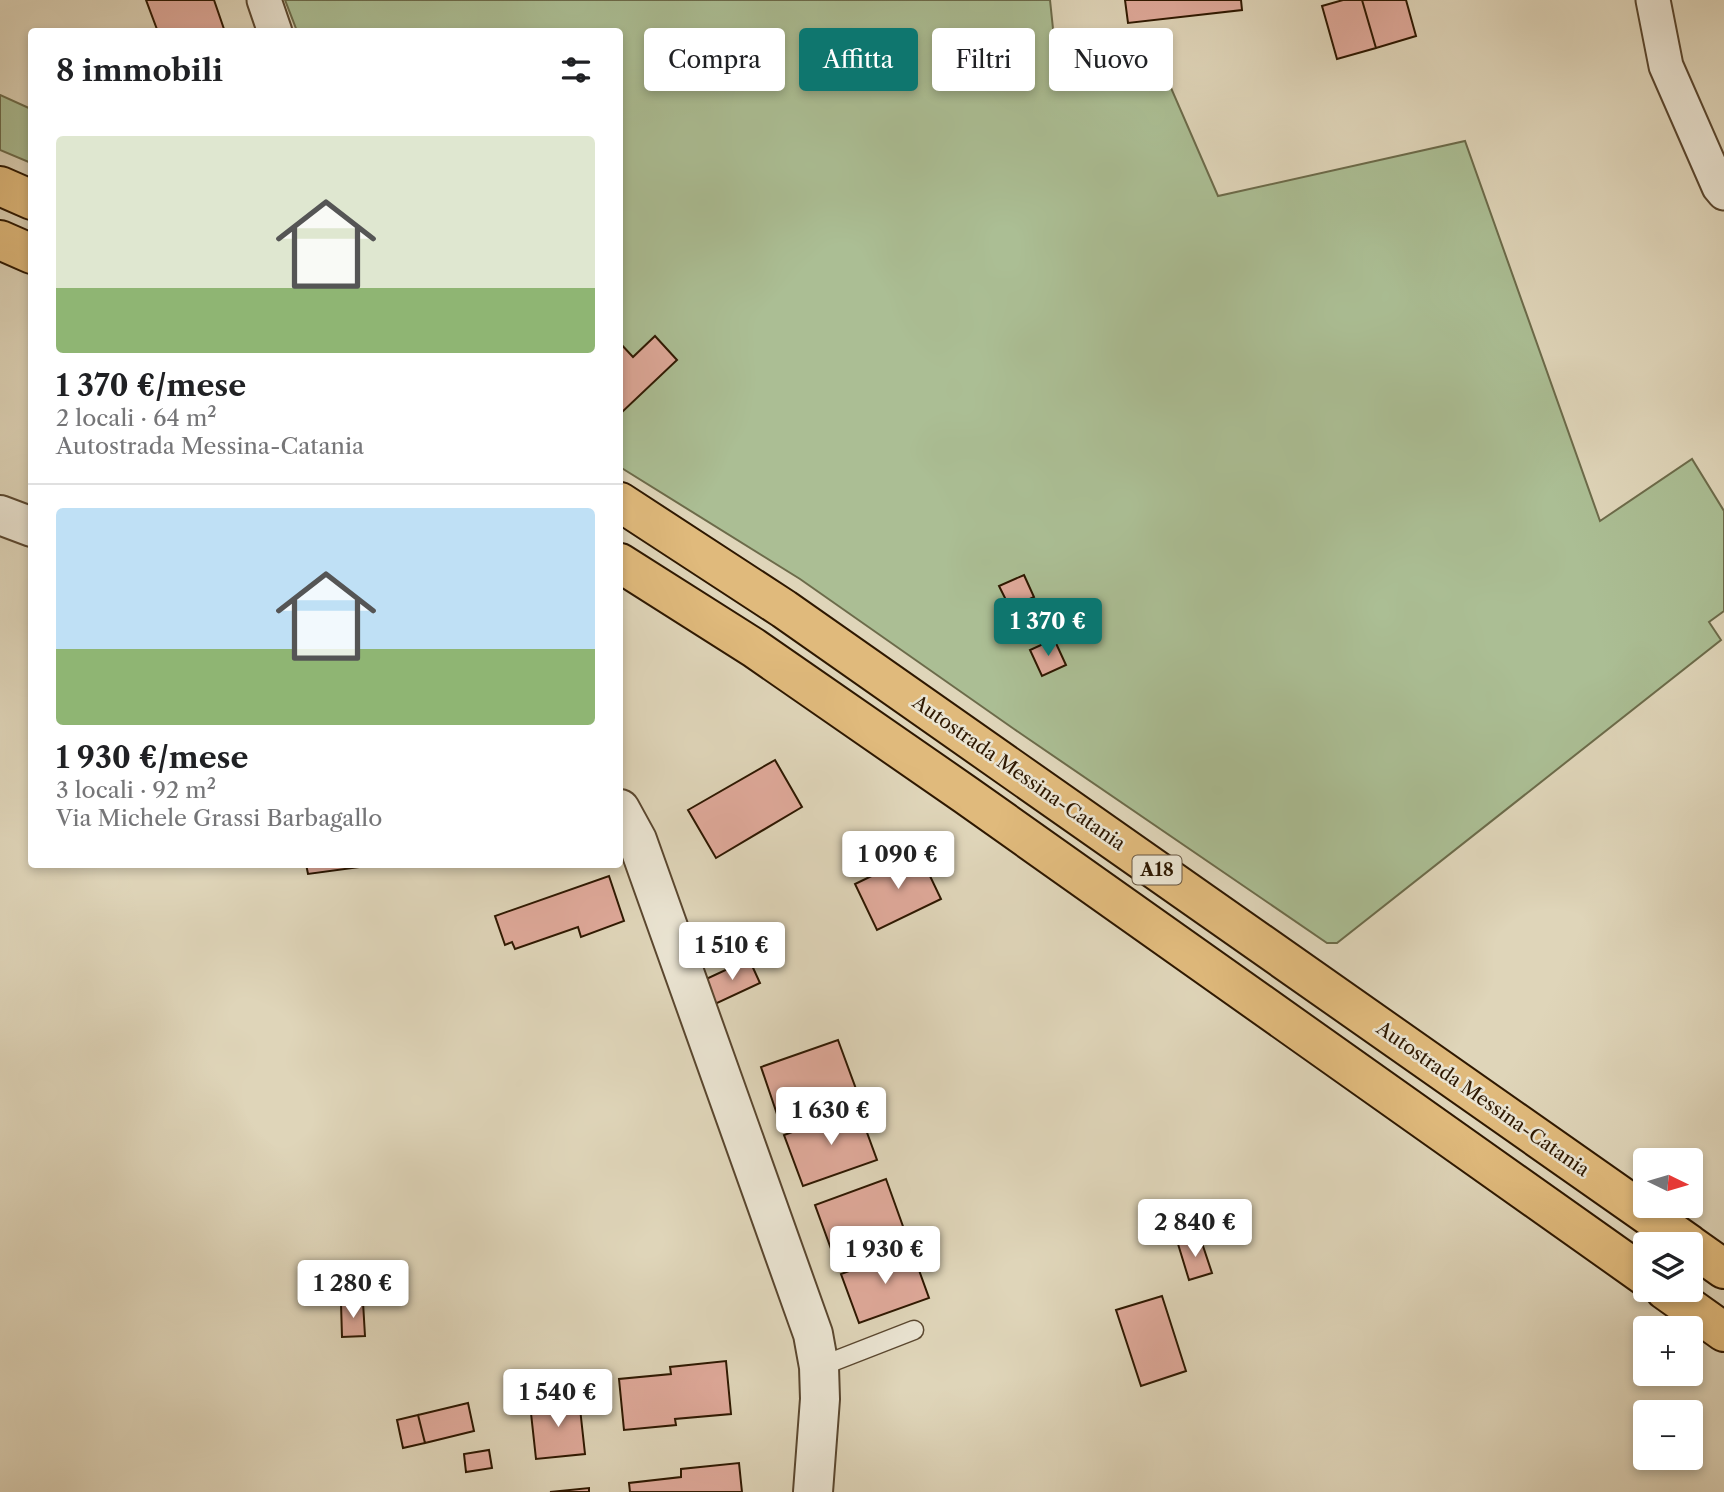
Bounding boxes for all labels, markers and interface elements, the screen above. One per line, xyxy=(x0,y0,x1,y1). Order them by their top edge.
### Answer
chip: Compra xyxy=(644,28,785,91)
chip: Affitta xyxy=(799,28,918,91)
chip: Filtri xyxy=(932,28,1035,91)
chip: Nuovo xyxy=(1049,28,1173,91)
icon: filters xyxy=(557,51,595,89)
text: 8 immobili xyxy=(56,52,223,89)
icon: home xyxy=(263,181,389,307)
text: 1 370 €/mese xyxy=(56,367,246,404)
text: 2 locali · 64 m² xyxy=(56,404,217,432)
text: Autostrada Messina-Catania xyxy=(56,432,364,460)
icon: home xyxy=(263,553,389,679)
pin: 1 370 € xyxy=(983,598,1113,658)
text: 1 370 € xyxy=(1010,607,1086,635)
street label: Autostrada Messina-Catania xyxy=(907,690,1130,855)
text: 1 930 €/mese xyxy=(56,739,248,776)
text: 3 locali · 92 m² xyxy=(56,776,216,804)
text: Via Michele Grassi Barbagallo xyxy=(56,804,382,832)
pin: 1 090 € xyxy=(833,832,963,891)
text: 1 090 € xyxy=(858,840,938,868)
road number: A18 xyxy=(1132,856,1182,884)
pin: 1 510 € xyxy=(667,922,797,982)
text: 1 510 € xyxy=(695,931,769,959)
street label: Autostrada Messina-Catania xyxy=(1371,1016,1594,1181)
pin: 1 630 € xyxy=(766,1088,896,1147)
text: 1 630 € xyxy=(792,1096,870,1124)
north arrow xyxy=(1633,1148,1703,1218)
map controls xyxy=(1633,1148,1703,1470)
pin: 2 840 € xyxy=(1130,1200,1260,1259)
text: 2 840 € xyxy=(1154,1208,1236,1236)
pin: 1 930 € xyxy=(820,1226,950,1286)
button: layers xyxy=(1633,1232,1703,1302)
text: 1 930 € xyxy=(846,1235,924,1263)
pin: 1 280 € xyxy=(288,1260,418,1320)
text: 1 280 € xyxy=(314,1269,392,1297)
button: + xyxy=(1633,1316,1703,1386)
pin: 1 540 € xyxy=(493,1370,623,1429)
text: 1 540 € xyxy=(519,1378,597,1406)
button: − xyxy=(1633,1400,1703,1470)

